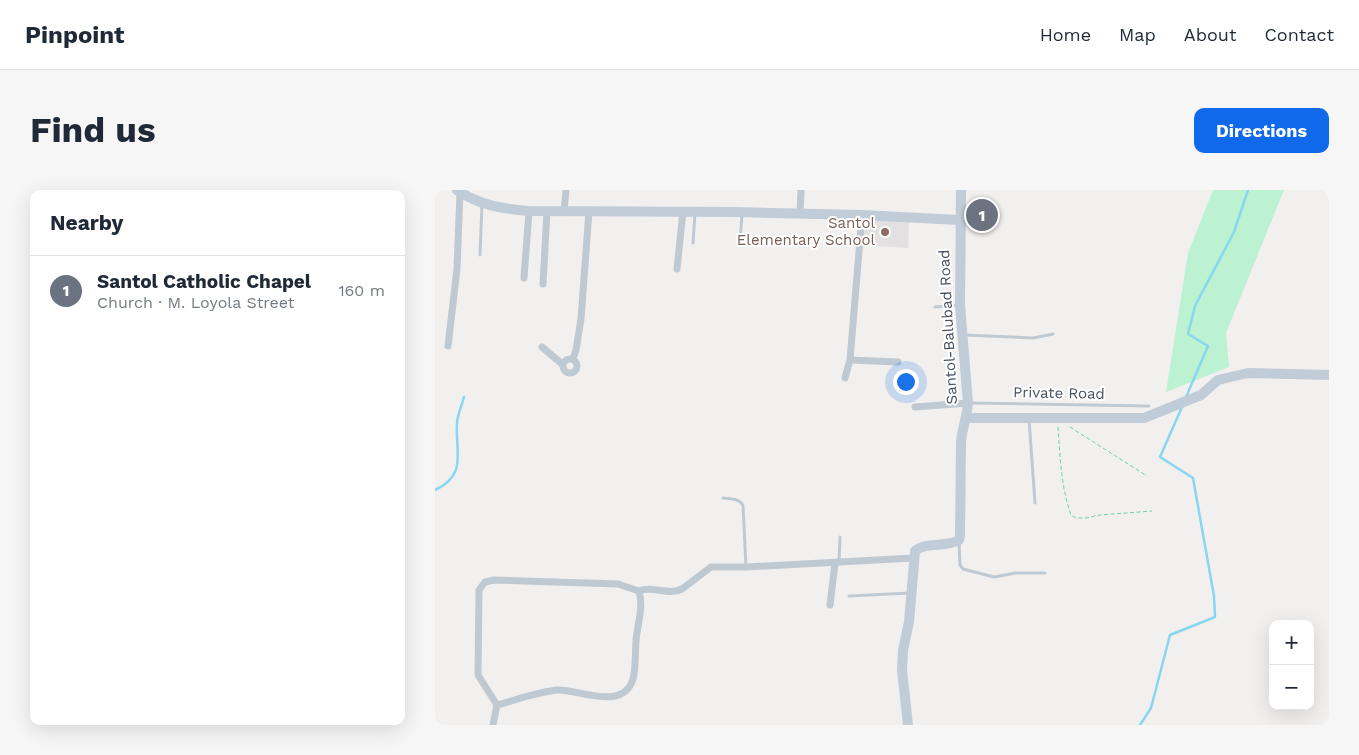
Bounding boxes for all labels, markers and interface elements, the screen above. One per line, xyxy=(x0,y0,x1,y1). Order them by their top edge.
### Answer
text: Pinpoint xyxy=(25,21,125,49)
text: Home xyxy=(1040,24,1091,45)
text: Map xyxy=(1119,24,1156,45)
text: About xyxy=(1184,24,1236,45)
text: Contact xyxy=(1264,24,1334,45)
button: Directions xyxy=(1194,108,1329,153)
text: Find us xyxy=(30,109,156,151)
pin: 1 xyxy=(966,196,998,234)
text: Nearby xyxy=(50,210,123,235)
place label: Santol Elementary School xyxy=(737,214,875,249)
marker: Santol Elementary School xyxy=(879,226,891,238)
street label: Santol-Balubad Road xyxy=(935,249,961,405)
text: Santol Catholic Chapel xyxy=(97,270,311,293)
text: 1 xyxy=(63,281,69,300)
text: 160 m xyxy=(338,281,385,300)
text: Church · M. Loyola Street xyxy=(97,293,295,312)
your location xyxy=(893,369,919,395)
street label: Private Road xyxy=(1013,383,1105,403)
map controls xyxy=(1269,620,1314,710)
button: + xyxy=(1269,620,1314,665)
button: − xyxy=(1269,665,1314,710)

